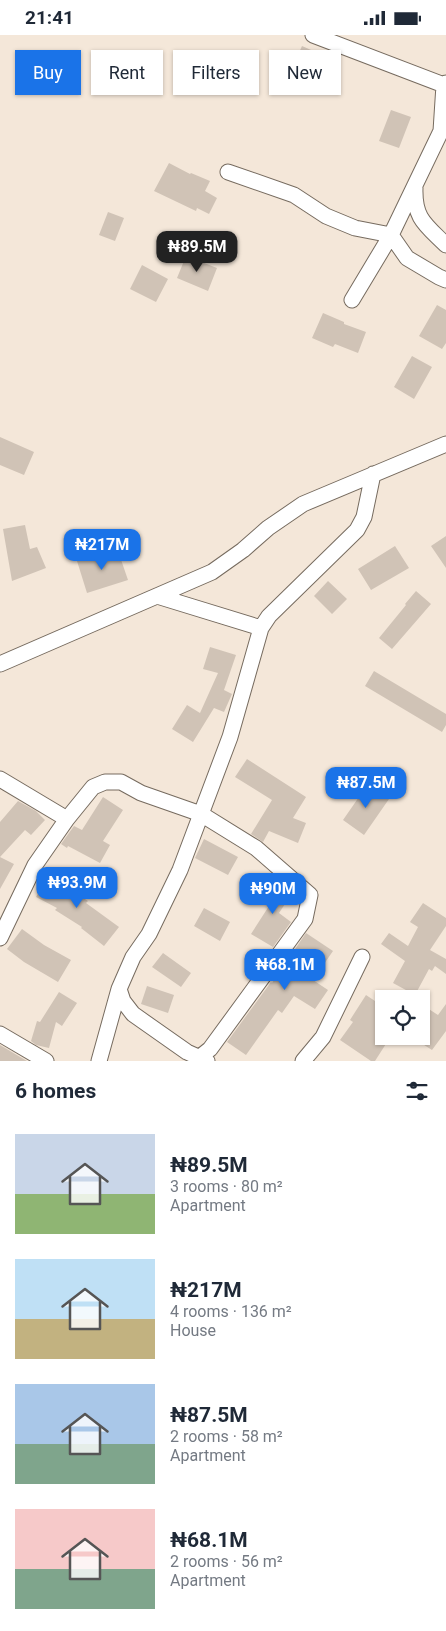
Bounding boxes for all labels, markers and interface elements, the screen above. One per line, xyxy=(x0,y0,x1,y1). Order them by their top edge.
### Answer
text: 21:41 xyxy=(25,6,74,29)
chip: Buy xyxy=(15,50,81,95)
chip: Rent xyxy=(91,50,163,95)
chip: Filters xyxy=(173,50,259,95)
chip: New xyxy=(269,50,341,95)
pin: ₦89.5M xyxy=(156,231,238,273)
text: ₦89.5M xyxy=(167,237,227,256)
pin: ₦217M xyxy=(67,529,137,571)
text: ₦217M xyxy=(75,535,129,554)
pin: ₦87.5M xyxy=(325,767,407,809)
text: ₦87.5M xyxy=(336,773,396,792)
pin: ₦93.9M xyxy=(36,867,118,909)
text: ₦93.9M xyxy=(47,873,107,892)
pin: ₦90M xyxy=(243,873,303,915)
text: ₦90M xyxy=(250,879,296,898)
pin: ₦68.1M xyxy=(244,949,326,991)
text: ₦68.1M xyxy=(255,955,315,974)
map controls xyxy=(375,990,430,1045)
button: locate xyxy=(375,990,430,1045)
icon: filters xyxy=(403,1077,431,1105)
text: 6 homes xyxy=(15,1079,96,1103)
text: ₦89.5M xyxy=(170,1153,248,1177)
icon: home xyxy=(55,1154,115,1214)
text: 3 rooms · 80 m² xyxy=(170,1177,283,1196)
text: Apartment xyxy=(170,1196,246,1215)
text: ₦217M xyxy=(170,1278,242,1302)
icon: home xyxy=(55,1279,115,1339)
text: 4 rooms · 136 m² xyxy=(170,1302,292,1321)
text: House xyxy=(170,1321,216,1340)
text: ₦87.5M xyxy=(170,1403,248,1427)
icon: home xyxy=(55,1404,115,1464)
text: 2 rooms · 58 m² xyxy=(170,1427,283,1446)
text: Apartment xyxy=(170,1446,246,1465)
text: ₦68.1M xyxy=(170,1528,248,1552)
icon: home xyxy=(55,1529,115,1589)
text: 2 rooms · 56 m² xyxy=(170,1552,283,1571)
text: Apartment xyxy=(170,1571,246,1590)

